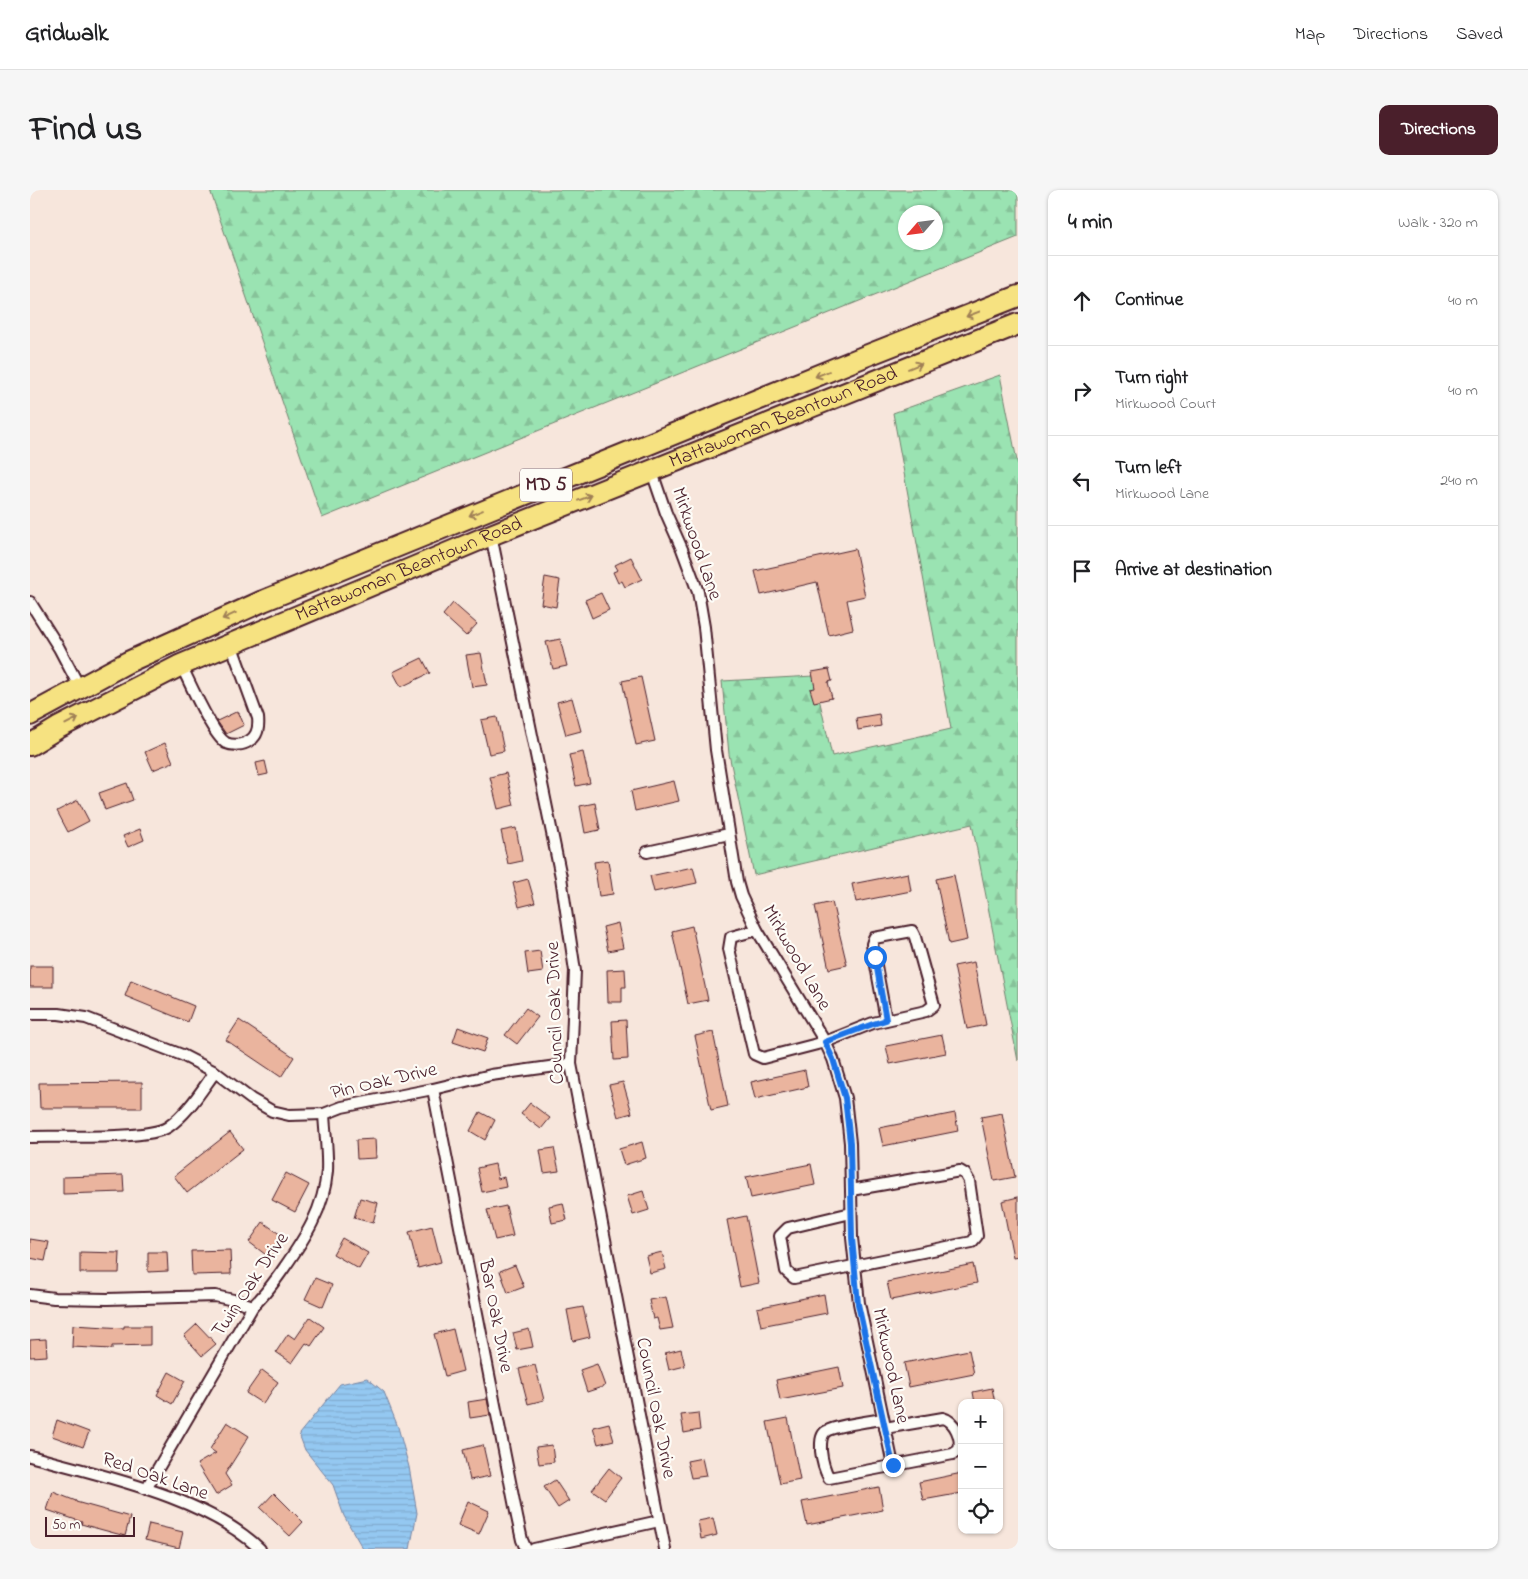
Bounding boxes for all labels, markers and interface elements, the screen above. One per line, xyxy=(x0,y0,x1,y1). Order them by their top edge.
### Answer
text: Gridwalk xyxy=(25,17,109,52)
text: Map xyxy=(1295,22,1325,48)
text: Directions xyxy=(1353,22,1428,48)
text: Saved xyxy=(1456,22,1503,48)
text: Find us xyxy=(30,105,142,156)
button: Directions xyxy=(1379,105,1498,155)
north arrow xyxy=(898,205,943,250)
text: 4 min xyxy=(1068,208,1112,238)
text: Walk · 320 m xyxy=(1398,211,1478,235)
icon: ahead xyxy=(1068,287,1096,315)
text: Continue xyxy=(1115,287,1183,314)
text: 40 m xyxy=(1448,289,1478,313)
one-way arrow xyxy=(965,310,981,319)
street label: Mattawoman Beantown Road xyxy=(665,359,902,477)
one-way arrow xyxy=(907,361,922,371)
text: Turn right xyxy=(1115,365,1188,392)
one-way arrow xyxy=(814,370,829,379)
icon: right xyxy=(1068,377,1096,405)
text: 40 m xyxy=(1448,379,1478,403)
text: Mirkwood Court xyxy=(1115,392,1216,416)
text: Turn left xyxy=(1115,455,1182,482)
icon: left xyxy=(1068,467,1096,495)
road number: MD 5 xyxy=(520,468,572,502)
text: 240 m xyxy=(1440,469,1478,493)
text: Mirkwood Lane xyxy=(1115,482,1209,506)
street label: Mirkwood Lane xyxy=(663,484,729,604)
one-way arrow xyxy=(577,493,592,502)
street label: Mattawoman Beantown Road xyxy=(291,509,527,630)
one-way arrow xyxy=(469,509,484,519)
icon: arrive xyxy=(1068,557,1096,585)
text: Arrive at destination xyxy=(1115,557,1272,584)
one-way arrow xyxy=(222,611,237,621)
one-way arrow xyxy=(65,716,80,726)
street label: Mirkwood Lane xyxy=(754,900,838,1016)
street label: Council Oak Drive xyxy=(539,941,573,1085)
route start xyxy=(864,946,887,969)
street label: Pin Oak Drive xyxy=(328,1056,440,1108)
street label: Twin Oak Drive xyxy=(205,1227,297,1343)
street label: Bar Oak Drive xyxy=(470,1256,520,1375)
street label: Mirkwood Lane xyxy=(864,1305,916,1427)
street label: Council Oak Drive xyxy=(627,1335,683,1481)
map controls xyxy=(958,1399,1003,1534)
button: + xyxy=(958,1399,1003,1444)
button: − xyxy=(958,1444,1003,1489)
street label: Red Oak Lane xyxy=(98,1445,212,1509)
route end xyxy=(882,1454,905,1477)
button: locate xyxy=(958,1489,1003,1534)
scale bar xyxy=(45,1514,135,1537)
text: 50 m xyxy=(52,1515,80,1536)

